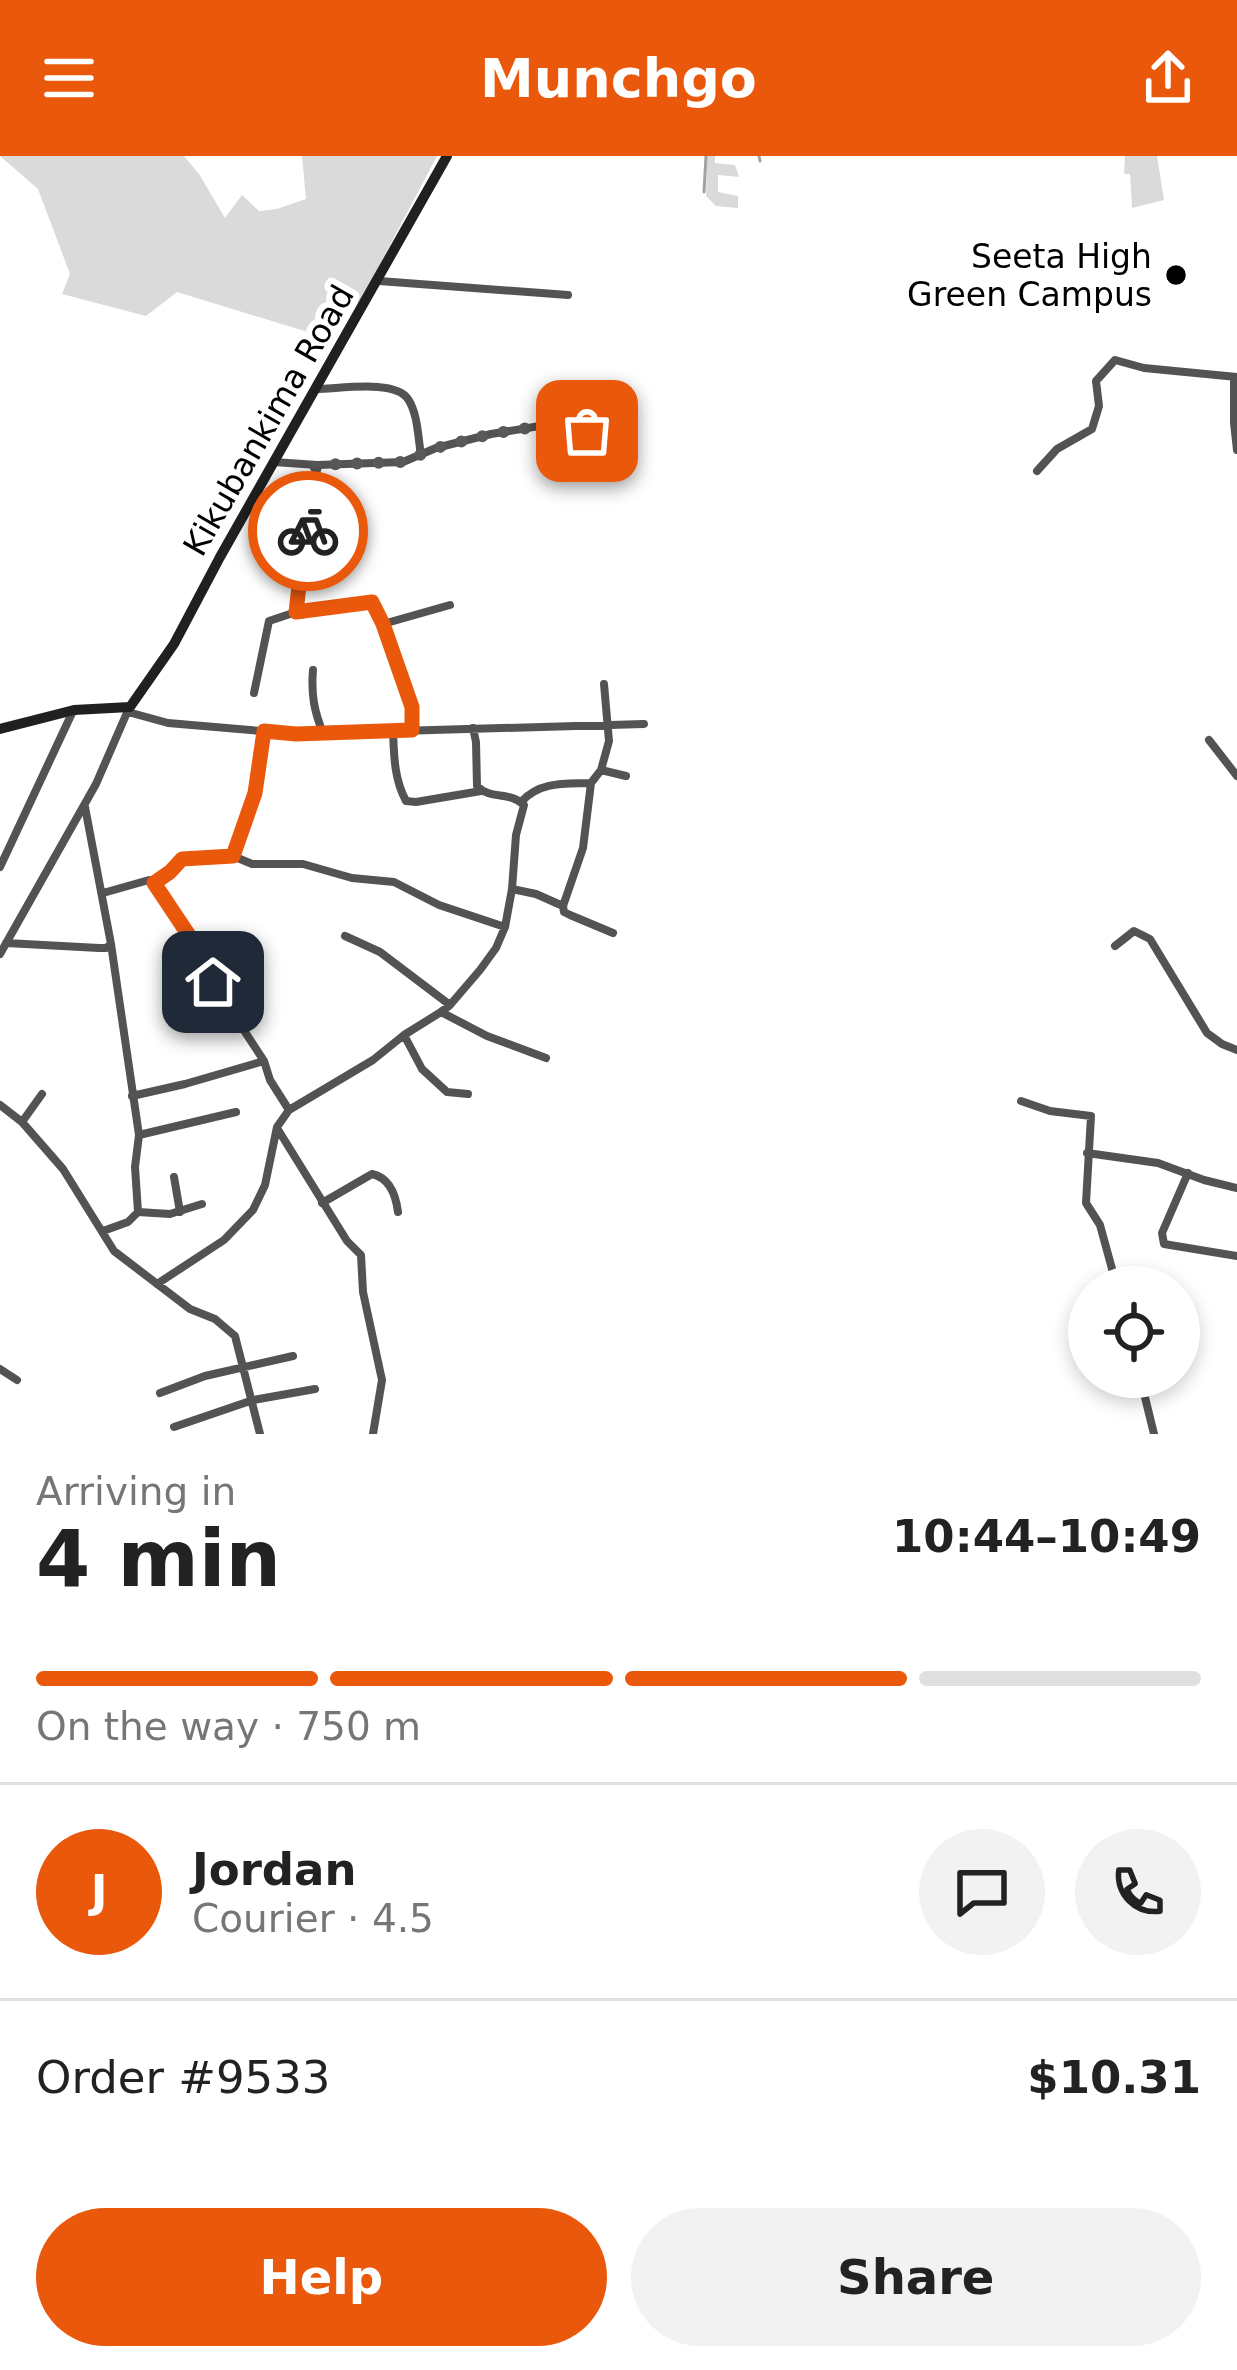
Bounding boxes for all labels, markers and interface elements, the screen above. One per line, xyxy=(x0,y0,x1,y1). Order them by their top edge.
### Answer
icon: menu xyxy=(36,45,102,111)
icon: share xyxy=(1135,45,1201,111)
text: Munchgo xyxy=(480,47,757,110)
place label: Seeta High Green Campus xyxy=(907,237,1152,314)
marker: Seeta High Green Campus xyxy=(1163,262,1189,288)
street label: Kikubankima Road xyxy=(175,278,362,562)
pin xyxy=(536,380,638,482)
icon: bag xyxy=(554,398,620,464)
courier xyxy=(248,471,368,591)
icon: bike xyxy=(275,498,341,564)
pin xyxy=(162,931,264,1033)
icon: home xyxy=(180,949,246,1015)
map controls xyxy=(1068,1266,1200,1398)
button: locate xyxy=(1068,1266,1200,1398)
text: Arriving in xyxy=(36,1469,236,1514)
text: 10:44–10:49 xyxy=(892,1510,1201,1563)
text: 4 min xyxy=(36,1514,281,1604)
text: On the way · 750 m xyxy=(36,1704,421,1749)
button: chat xyxy=(919,1829,1045,1955)
button: phone xyxy=(1075,1829,1201,1955)
text: Jordan xyxy=(192,1843,356,1896)
text: J xyxy=(91,1865,107,1918)
text: Courier · 4.5 xyxy=(192,1896,434,1941)
text: Order #9533 xyxy=(36,2051,330,2104)
text: $10.31 xyxy=(1027,2051,1201,2104)
button: Help xyxy=(36,2208,607,2346)
button: Share xyxy=(631,2208,1201,2346)

